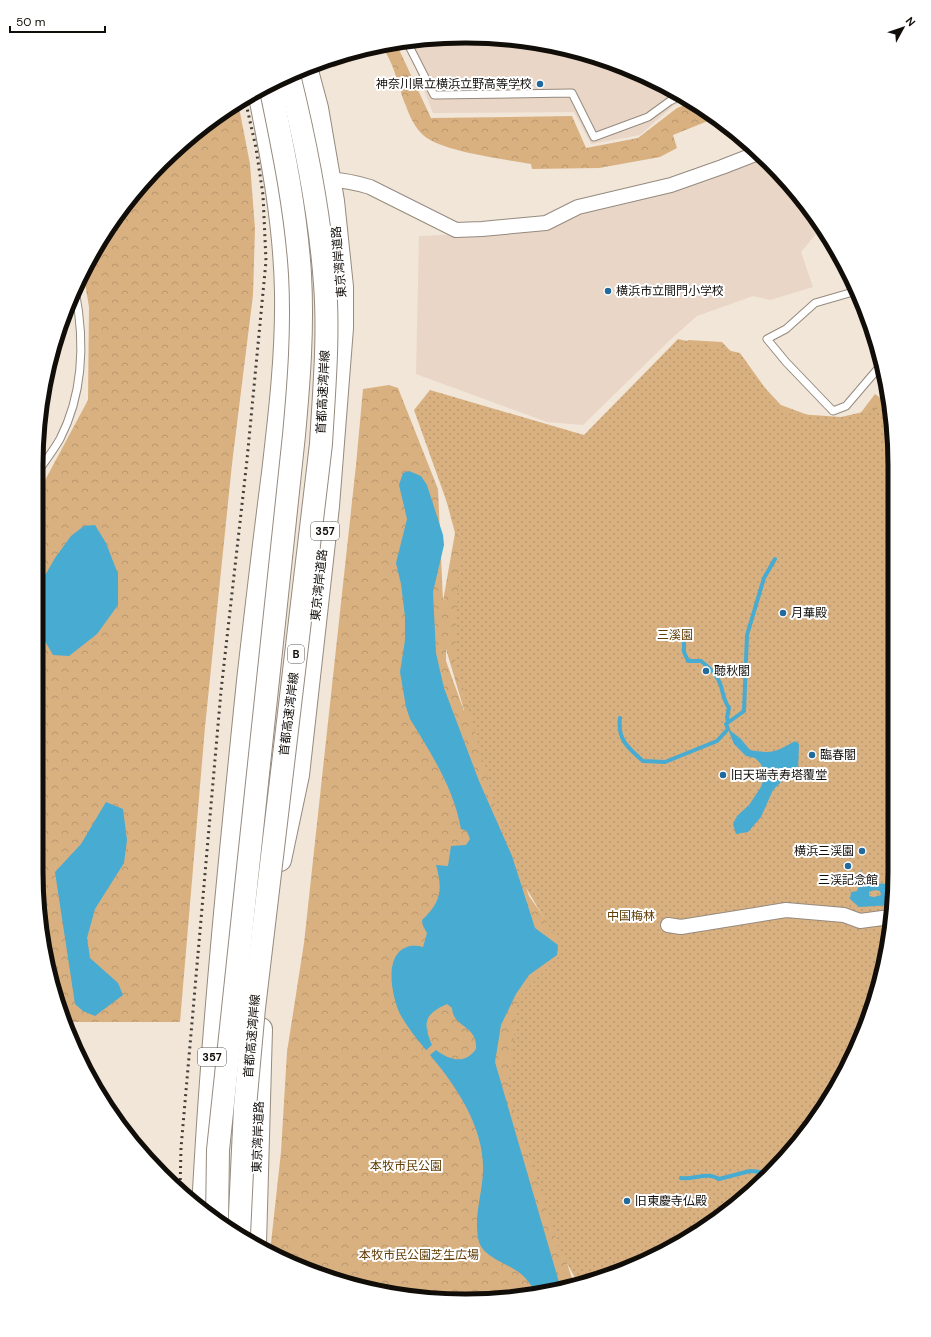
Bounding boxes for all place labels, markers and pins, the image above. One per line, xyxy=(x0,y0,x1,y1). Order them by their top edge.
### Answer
place label: 神奈川県立横浜立野高等学校 xyxy=(376,76,532,92)
marker: 神奈川県立横浜立野高等学校 xyxy=(535,79,545,89)
place label: 横浜市立間門小学校 xyxy=(616,283,724,299)
marker: 横浜市立間門小学校 xyxy=(603,286,613,296)
place label: 月華殿 xyxy=(791,605,827,621)
marker: 月華殿 xyxy=(778,608,788,618)
place label: 聴秋閣 xyxy=(714,663,750,679)
marker: 聴秋閣 xyxy=(701,666,711,676)
place label: 臨春閣 xyxy=(820,747,856,763)
marker: 臨春閣 xyxy=(807,750,817,760)
place label: 旧天瑞寺寿塔覆堂 xyxy=(731,767,827,783)
marker: 旧天瑞寺寿塔覆堂 xyxy=(718,770,728,780)
place label: 横浜三渓園 xyxy=(794,843,854,859)
marker: 横浜三渓園 xyxy=(857,846,867,856)
marker: 三渓記念館 xyxy=(843,861,853,871)
place label: 三渓記念館 xyxy=(818,872,878,888)
place label: 旧東慶寺仏殿 xyxy=(635,1193,707,1209)
marker: 旧東慶寺仏殿 xyxy=(622,1196,632,1206)

